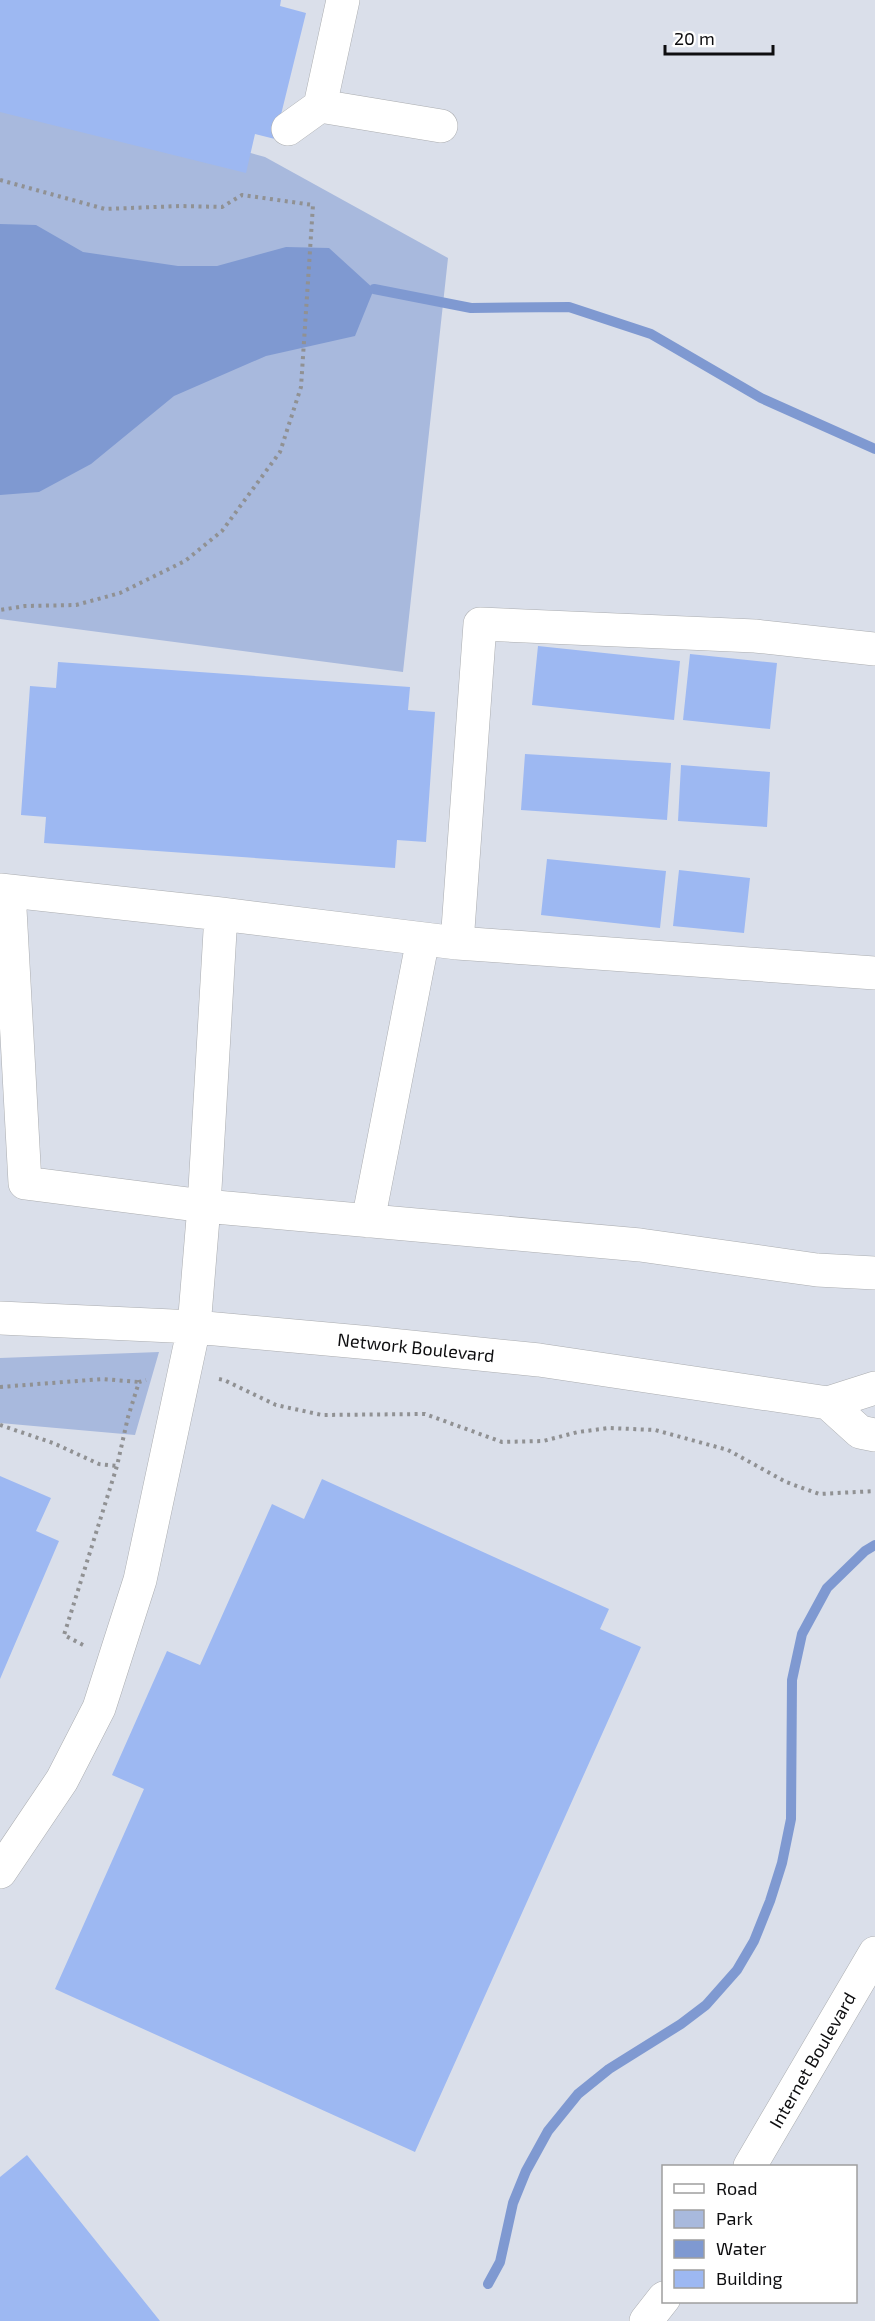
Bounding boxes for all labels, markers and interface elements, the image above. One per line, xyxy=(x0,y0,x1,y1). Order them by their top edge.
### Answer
scale bar xyxy=(665,18,773,56)
text: 20 m xyxy=(674,27,715,49)
street label: Network Boulevard xyxy=(336,1328,496,1366)
street label: Internet Boulevard xyxy=(764,1988,860,2132)
legend xyxy=(662,2165,857,2303)
text: Road xyxy=(716,2177,757,2199)
text: Park xyxy=(716,2207,753,2229)
text: Water xyxy=(716,2237,766,2259)
text: Building xyxy=(716,2267,783,2289)

